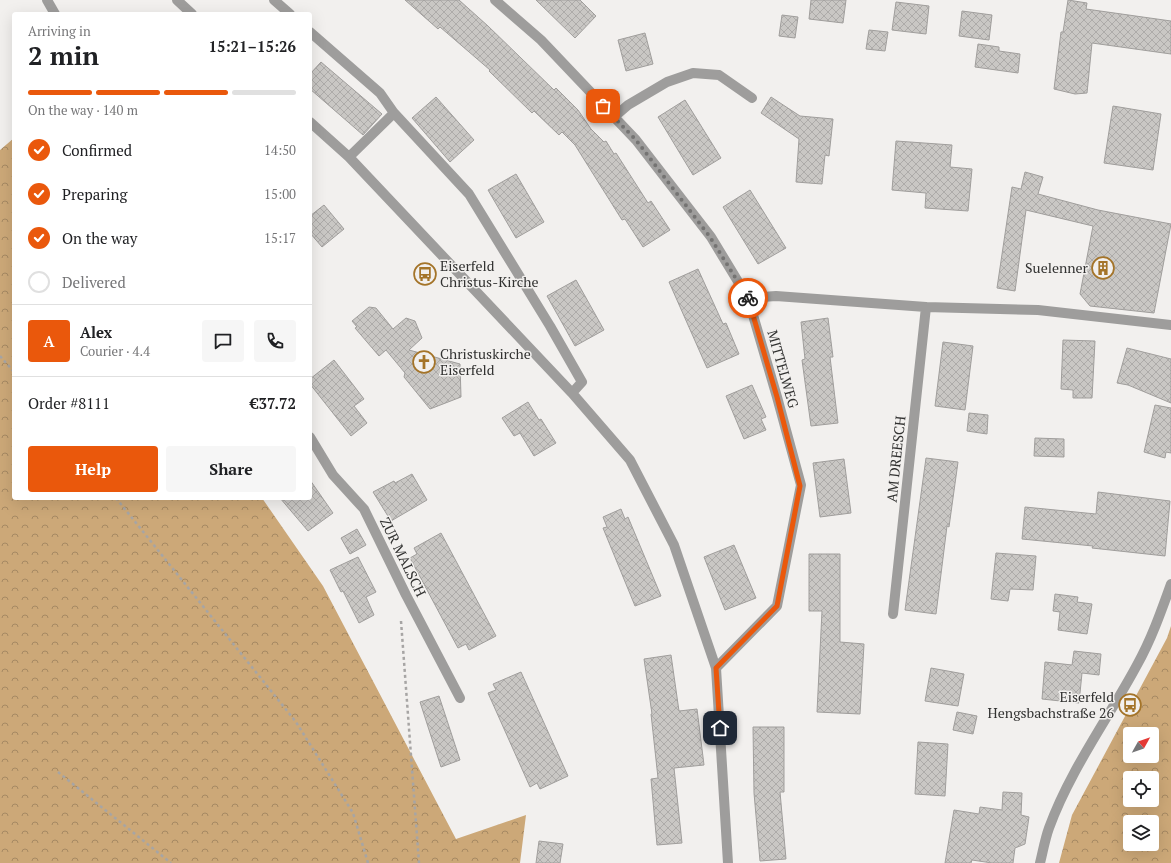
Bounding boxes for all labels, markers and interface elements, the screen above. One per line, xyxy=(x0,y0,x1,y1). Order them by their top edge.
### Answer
text: Arriving in xyxy=(28,22,91,40)
text: 15:21–15:26 xyxy=(209,36,296,56)
text: 2 min xyxy=(28,38,99,72)
pin xyxy=(586,89,620,123)
icon: bag xyxy=(592,95,614,117)
text: On the way · 140 m xyxy=(28,101,138,119)
icon: check xyxy=(28,139,50,161)
text: Confirmed xyxy=(62,140,132,160)
text: 14:50 xyxy=(264,141,296,159)
icon: check xyxy=(28,183,50,205)
text: Preparing xyxy=(62,184,127,204)
text: 15:00 xyxy=(264,185,296,203)
icon: check xyxy=(28,227,50,249)
text: On the way xyxy=(62,228,137,248)
text: 15:17 xyxy=(264,229,296,247)
building icon: Suelenner xyxy=(1090,255,1116,281)
place label: Eiserfeld Christus-Kirche xyxy=(440,256,539,291)
place label: Suelenner xyxy=(1025,258,1089,277)
bus stop icon: Eiserfeld Christus-Kirche xyxy=(412,261,438,287)
text: Delivered xyxy=(62,272,126,292)
courier xyxy=(728,278,768,318)
icon: bike xyxy=(737,287,759,309)
button: chat xyxy=(202,320,244,362)
button: phone xyxy=(254,320,296,362)
text: Alex xyxy=(80,322,112,342)
street label: MITTELWEG xyxy=(763,328,804,410)
text: A xyxy=(44,331,54,351)
text: Courier · 4.4 xyxy=(80,342,150,360)
place label: Christuskirche Eiserfeld xyxy=(440,344,531,379)
church icon: Christuskirche Eiserfeld xyxy=(411,349,437,375)
text: Order #8111 xyxy=(28,393,110,413)
text: €37.72 xyxy=(250,393,296,413)
street label: AM DREESCH xyxy=(882,415,909,503)
button: Help xyxy=(28,446,158,492)
button: Share xyxy=(166,446,296,492)
street label: ZUR MALSCH xyxy=(376,514,431,600)
place label: Eiserfeld Hengsbachstraße 26 xyxy=(988,687,1115,722)
bus stop icon: Eiserfeld Hengsbachstraße 26 xyxy=(1117,692,1143,718)
pin xyxy=(703,711,737,745)
icon: home xyxy=(709,717,731,739)
north arrow xyxy=(1123,727,1159,763)
map controls xyxy=(1123,727,1159,851)
button: locate xyxy=(1123,771,1159,807)
button: layers xyxy=(1123,815,1159,851)

